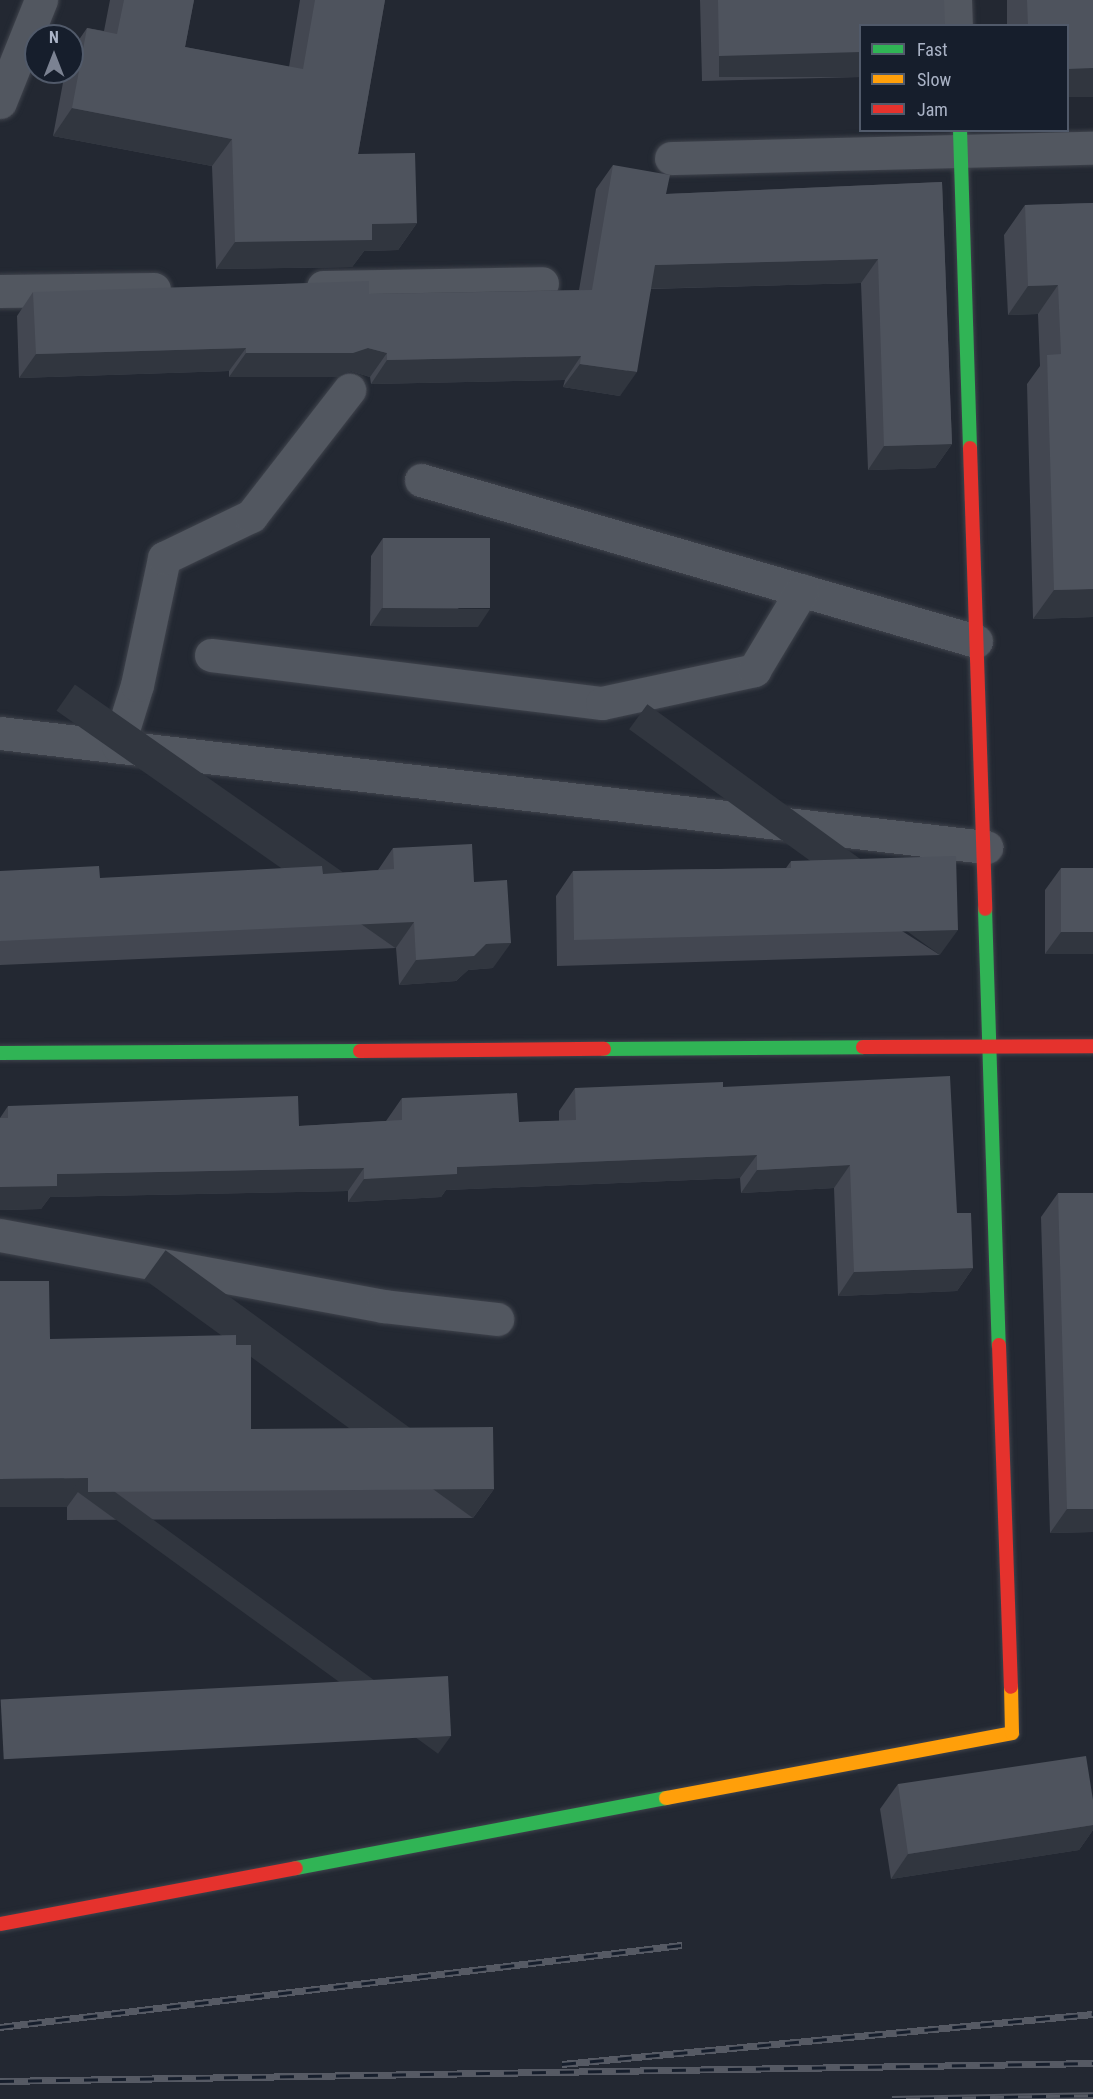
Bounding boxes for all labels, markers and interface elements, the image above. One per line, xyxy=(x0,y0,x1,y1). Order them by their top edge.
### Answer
north arrow xyxy=(24,24,84,84)
legend xyxy=(859,24,1069,132)
text: N xyxy=(49,28,59,47)
text: Fast xyxy=(917,39,948,60)
text: Slow xyxy=(917,69,951,90)
text: Jam xyxy=(917,99,948,120)

